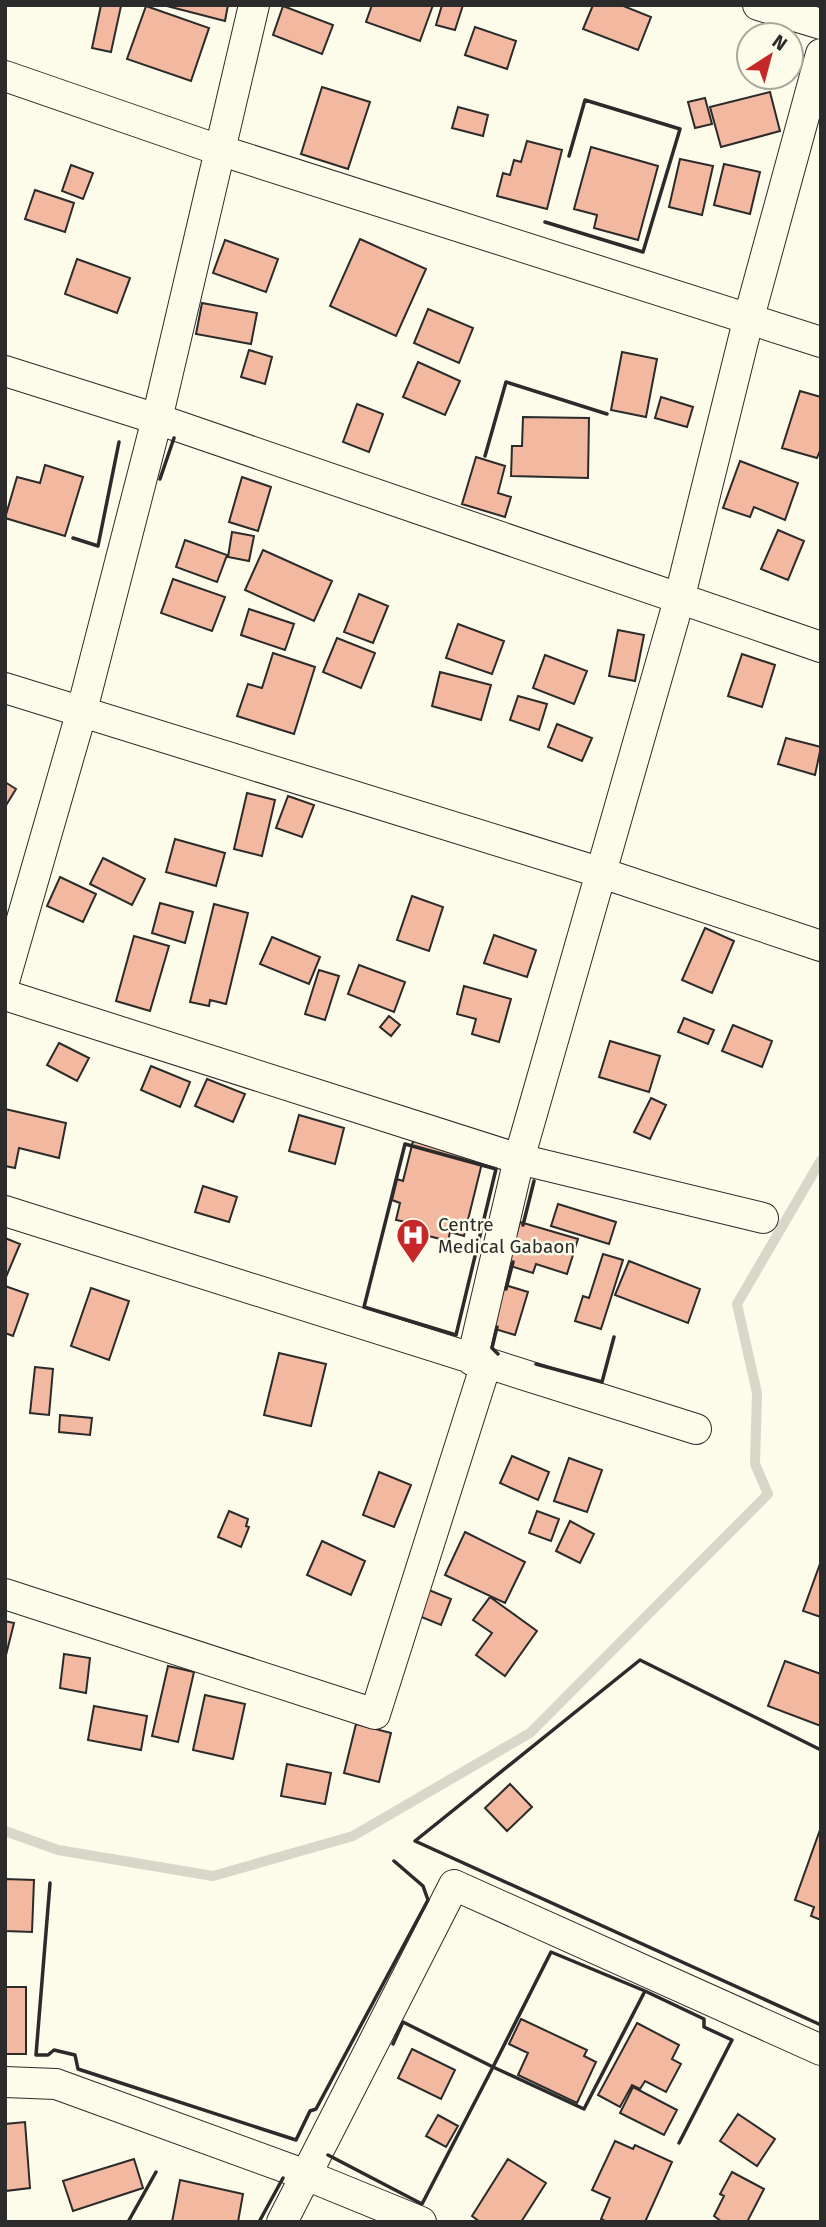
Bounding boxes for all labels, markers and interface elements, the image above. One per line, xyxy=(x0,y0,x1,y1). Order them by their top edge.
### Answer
north arrow xyxy=(735,21,805,91)
text: N xyxy=(768,30,792,56)
place label: Centre Medical Gabaon xyxy=(438,1213,576,1258)
hospital icon: Centre Medical Gabaon xyxy=(394,1216,432,1265)

